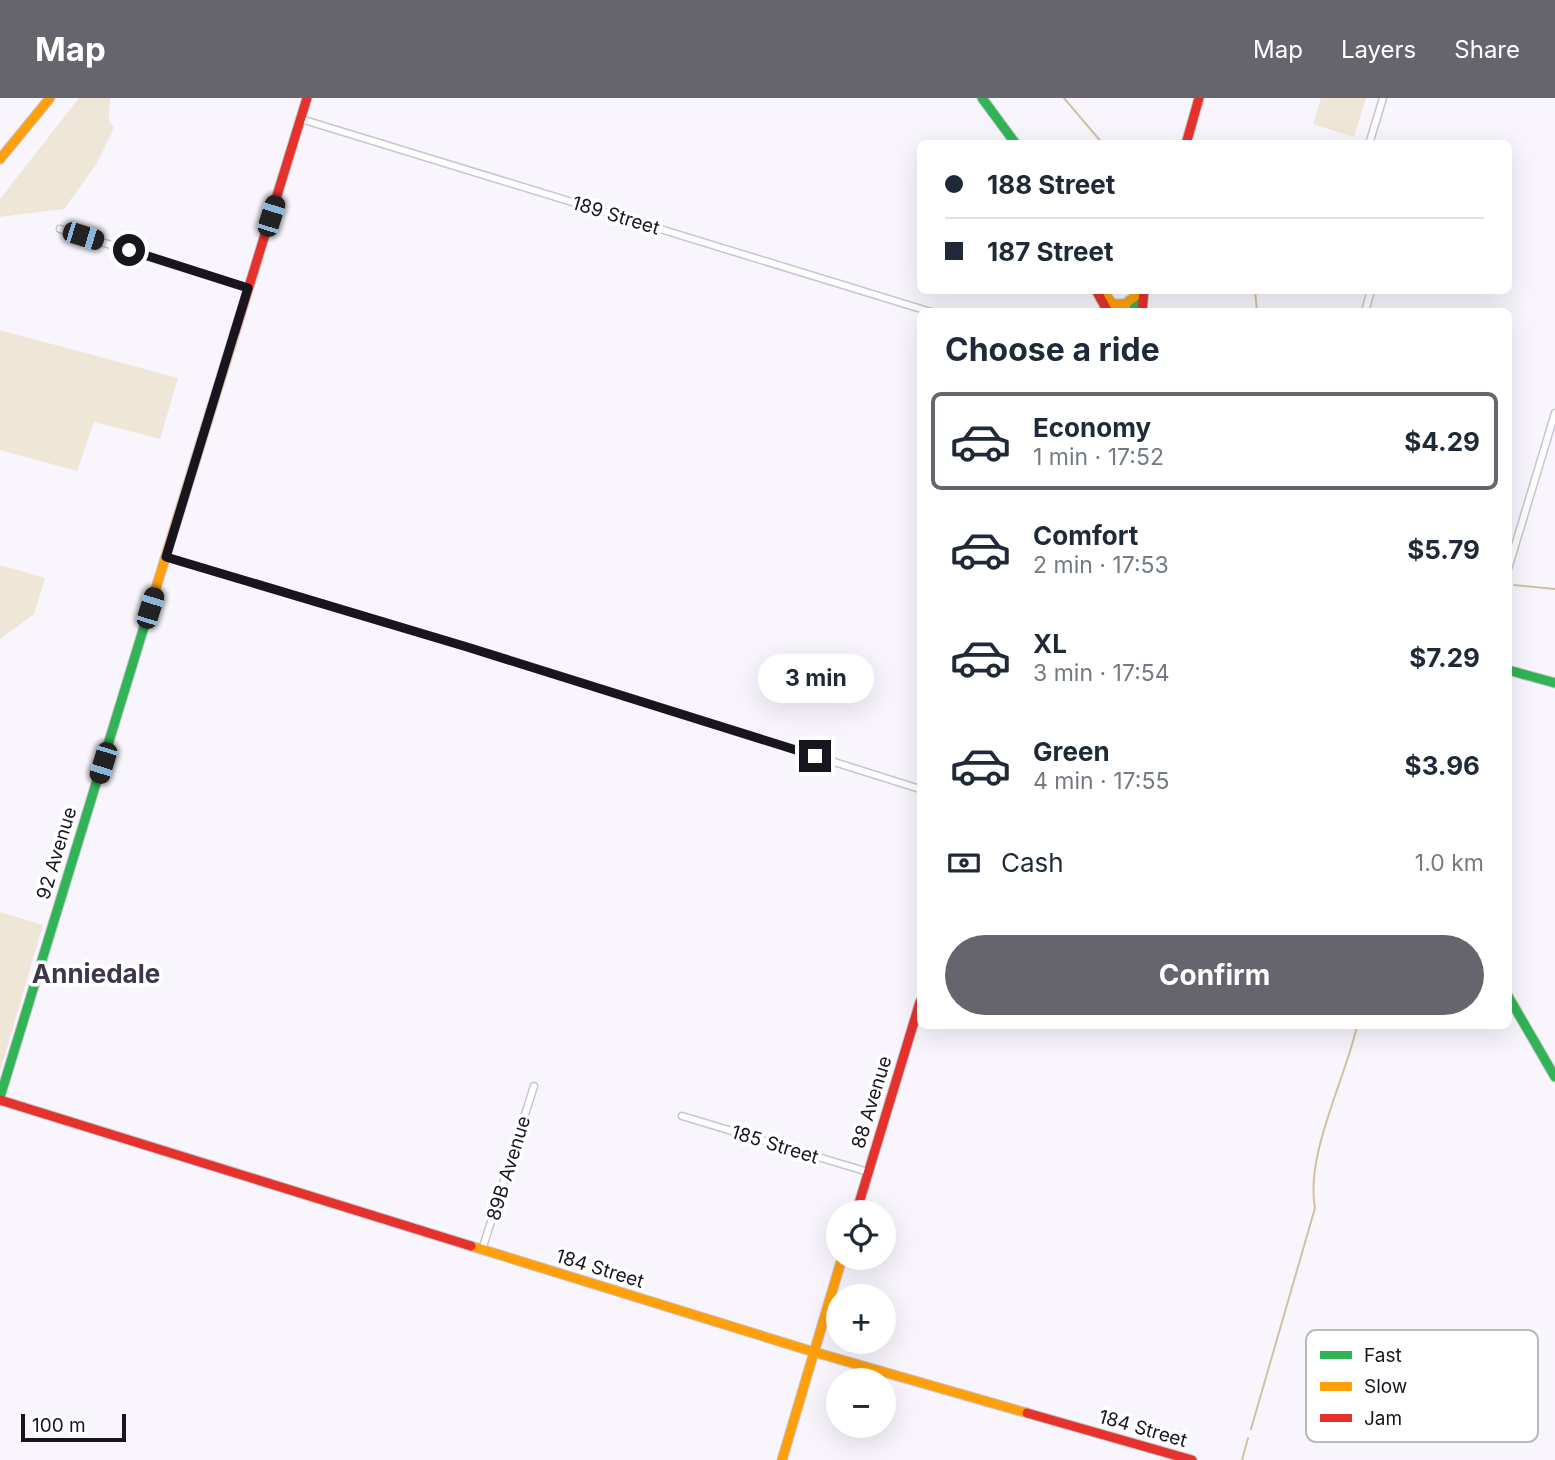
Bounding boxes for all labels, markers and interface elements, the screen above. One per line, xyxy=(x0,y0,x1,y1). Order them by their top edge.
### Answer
text: Map xyxy=(35,29,106,69)
text: Map xyxy=(1253,35,1303,64)
text: Layers xyxy=(1341,35,1416,64)
text: Share xyxy=(1454,35,1520,64)
text: 188 Street xyxy=(987,169,1115,200)
street label: 189 Street xyxy=(569,191,662,240)
car xyxy=(255,193,288,239)
car xyxy=(60,220,107,252)
route start xyxy=(113,234,145,266)
text: 187 Street xyxy=(987,236,1113,267)
text: Choose a ride xyxy=(945,330,1160,369)
icon: car xyxy=(949,410,1012,473)
text: Economy xyxy=(1033,412,1151,443)
text: $4.29 xyxy=(1404,426,1480,457)
text: 1 min · 17:52 xyxy=(1033,443,1164,471)
icon: car xyxy=(949,518,1012,581)
text: Comfort xyxy=(1033,520,1138,551)
text: $5.79 xyxy=(1407,534,1480,565)
text: 2 min · 17:53 xyxy=(1033,551,1169,579)
car xyxy=(134,585,167,631)
icon: car xyxy=(949,626,1012,689)
text: XL xyxy=(1033,628,1067,659)
text: $7.29 xyxy=(1409,642,1480,673)
callout: 3 min xyxy=(757,654,873,704)
text: 3 min · 17:54 xyxy=(1033,659,1170,687)
text: 3 min xyxy=(785,664,847,692)
icon: car xyxy=(949,734,1012,797)
text: Green xyxy=(1033,736,1110,767)
car xyxy=(87,740,120,786)
route end xyxy=(799,740,831,772)
text: $3.96 xyxy=(1405,750,1480,781)
text: 4 min · 17:55 xyxy=(1033,767,1169,795)
street label: 92 Avenue xyxy=(32,804,81,902)
icon: cash xyxy=(945,844,983,882)
text: Cash xyxy=(1001,847,1064,878)
text: 1.0 km xyxy=(1415,849,1484,877)
button: Confirm xyxy=(945,935,1484,1015)
district label: Anniedale xyxy=(32,958,160,989)
street label: 88 Avenue xyxy=(847,1053,896,1151)
street label: 89B Avenue xyxy=(482,1113,535,1223)
street label: 185 Street xyxy=(728,1120,821,1169)
map controls xyxy=(826,1200,896,1438)
button: locate xyxy=(826,1200,896,1270)
street label: 184 Street xyxy=(553,1244,647,1293)
button: + xyxy=(826,1284,896,1354)
legend xyxy=(1306,1330,1538,1442)
text: Fast xyxy=(1364,1344,1402,1367)
button: − xyxy=(826,1368,896,1438)
text: Slow xyxy=(1364,1375,1407,1398)
street label: 184 Street xyxy=(1096,1405,1190,1452)
text: Jam xyxy=(1364,1407,1402,1430)
scale bar xyxy=(21,1411,126,1443)
text: 100 m xyxy=(32,1414,86,1437)

